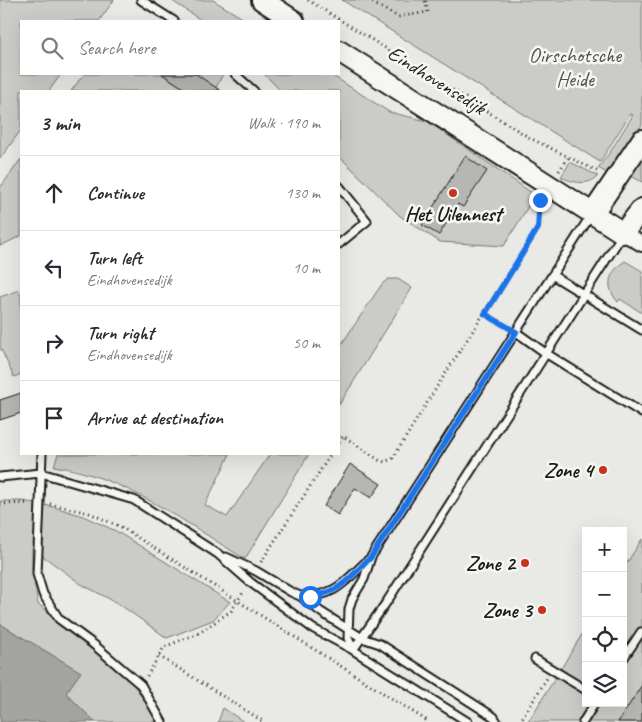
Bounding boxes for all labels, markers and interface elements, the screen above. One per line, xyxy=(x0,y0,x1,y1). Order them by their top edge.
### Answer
search box xyxy=(20,20,340,75)
icon: search xyxy=(38,34,66,62)
text: Search here xyxy=(78,36,155,60)
street label: Eindhovensedijk xyxy=(383,40,492,121)
park label: Oirschotsche Heide xyxy=(529,42,622,92)
text: 3 min xyxy=(40,110,80,136)
text: Walk · 190 m xyxy=(248,113,320,133)
icon: ahead xyxy=(40,179,68,207)
text: Continue xyxy=(87,181,144,205)
text: 130 m xyxy=(286,183,320,203)
marker: Het Uilennest xyxy=(447,187,459,199)
route end xyxy=(529,189,552,212)
place label: Het Uilennest xyxy=(405,201,504,227)
text: Turn left xyxy=(87,246,142,270)
icon: left xyxy=(40,254,68,282)
text: 10 m xyxy=(293,258,320,278)
text: Eindhovensedijk xyxy=(87,270,172,290)
text: Turn right xyxy=(87,321,154,345)
icon: right xyxy=(40,329,68,357)
text: 50 m xyxy=(293,333,320,353)
text: Eindhovensedijk xyxy=(87,345,172,365)
icon: arrive xyxy=(40,404,68,432)
text: Arrive at destination xyxy=(87,406,223,430)
place label: Zone 4 xyxy=(544,457,596,483)
marker: Zone 4 xyxy=(597,464,609,476)
map controls xyxy=(582,527,627,707)
button: + xyxy=(582,527,627,572)
place label: Zone 2 xyxy=(466,550,518,576)
marker: Zone 2 xyxy=(519,557,531,569)
button: − xyxy=(582,572,627,617)
route start xyxy=(299,586,322,609)
place label: Zone 3 xyxy=(483,597,535,623)
marker: Zone 3 xyxy=(536,604,548,616)
button: locate xyxy=(582,617,627,662)
button: layers xyxy=(582,662,627,707)

